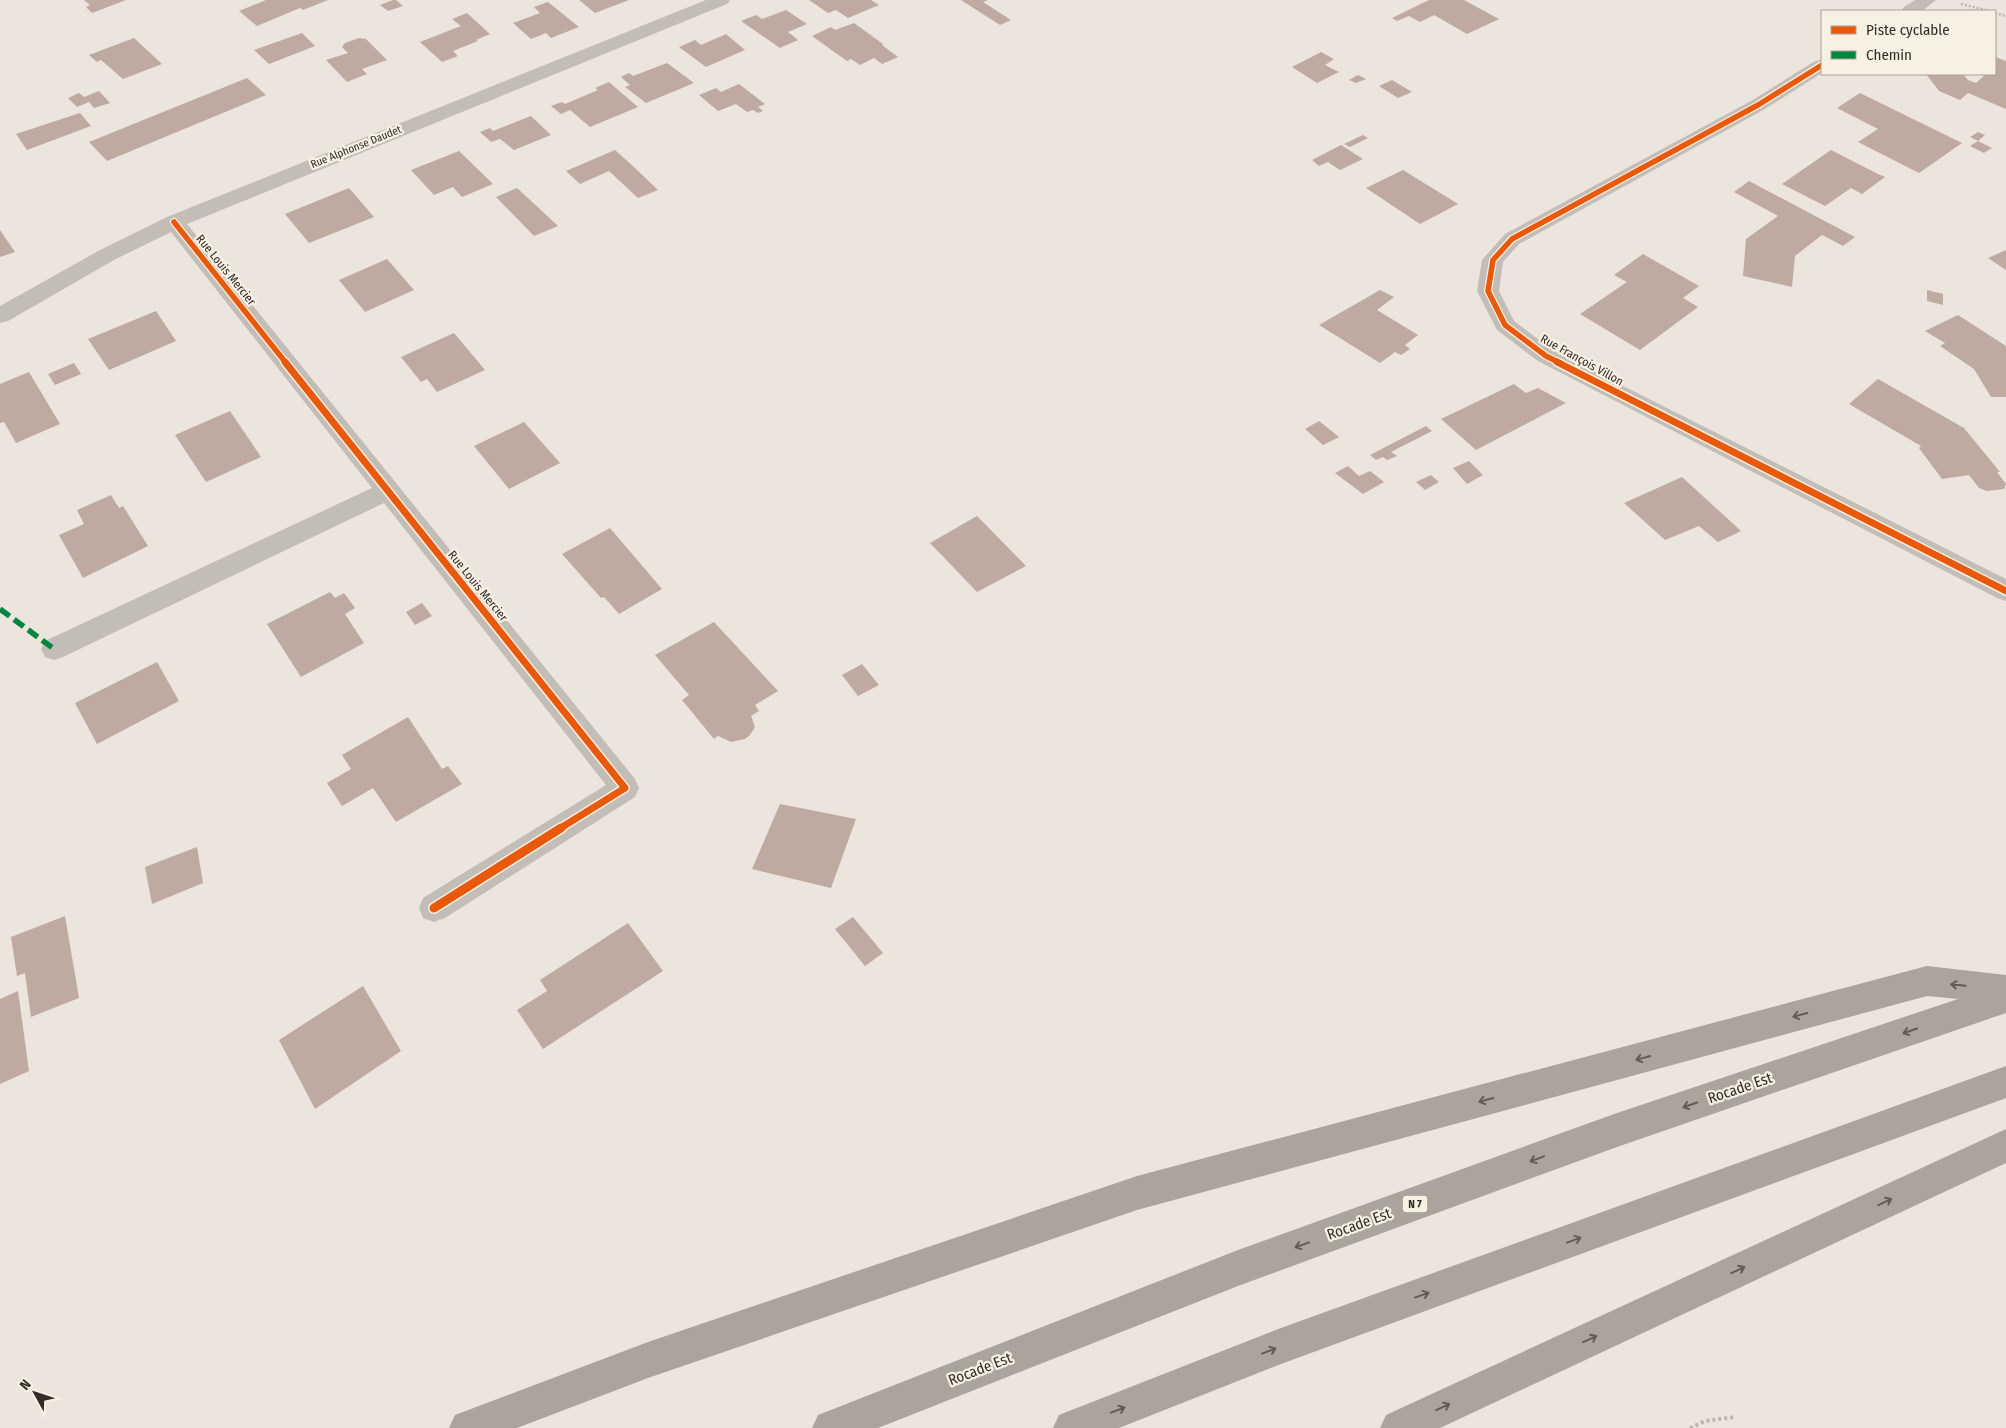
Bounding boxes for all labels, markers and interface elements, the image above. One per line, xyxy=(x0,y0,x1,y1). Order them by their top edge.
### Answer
legend xyxy=(1821,10,1996,75)
text: Piste cyclable xyxy=(1866,21,1950,39)
text: Chemin xyxy=(1866,46,1912,64)
street label: Rue Alphonse Daudet xyxy=(309,123,404,171)
street label: Rue Louis Mercier xyxy=(193,232,259,309)
street label: Rue François Villon xyxy=(1538,331,1626,389)
street label: Rue Louis Mercier xyxy=(445,548,511,625)
one-way arrow xyxy=(1950,980,1966,990)
one-way arrow xyxy=(1792,1011,1808,1021)
one-way arrow xyxy=(1903,1027,1918,1036)
one-way arrow xyxy=(1635,1053,1651,1063)
street label: Rocade Est xyxy=(1706,1069,1775,1107)
one-way arrow xyxy=(1478,1095,1494,1105)
one-way arrow xyxy=(1682,1101,1698,1111)
one-way arrow xyxy=(1529,1155,1545,1164)
road number: N 7 xyxy=(1402,1196,1428,1212)
one-way arrow xyxy=(1877,1196,1892,1206)
street label: Rocade Est xyxy=(1325,1204,1394,1244)
one-way arrow xyxy=(1566,1235,1582,1244)
one-way arrow xyxy=(1294,1241,1310,1250)
one-way arrow xyxy=(1730,1265,1745,1274)
one-way arrow xyxy=(1413,1290,1429,1299)
one-way arrow xyxy=(1583,1333,1598,1343)
one-way arrow xyxy=(1261,1346,1276,1355)
street label: Rocade Est xyxy=(946,1349,1014,1389)
north arrow xyxy=(10,1368,60,1418)
text: N xyxy=(16,1376,35,1394)
one-way arrow xyxy=(1435,1402,1450,1412)
one-way arrow xyxy=(1110,1405,1125,1414)

